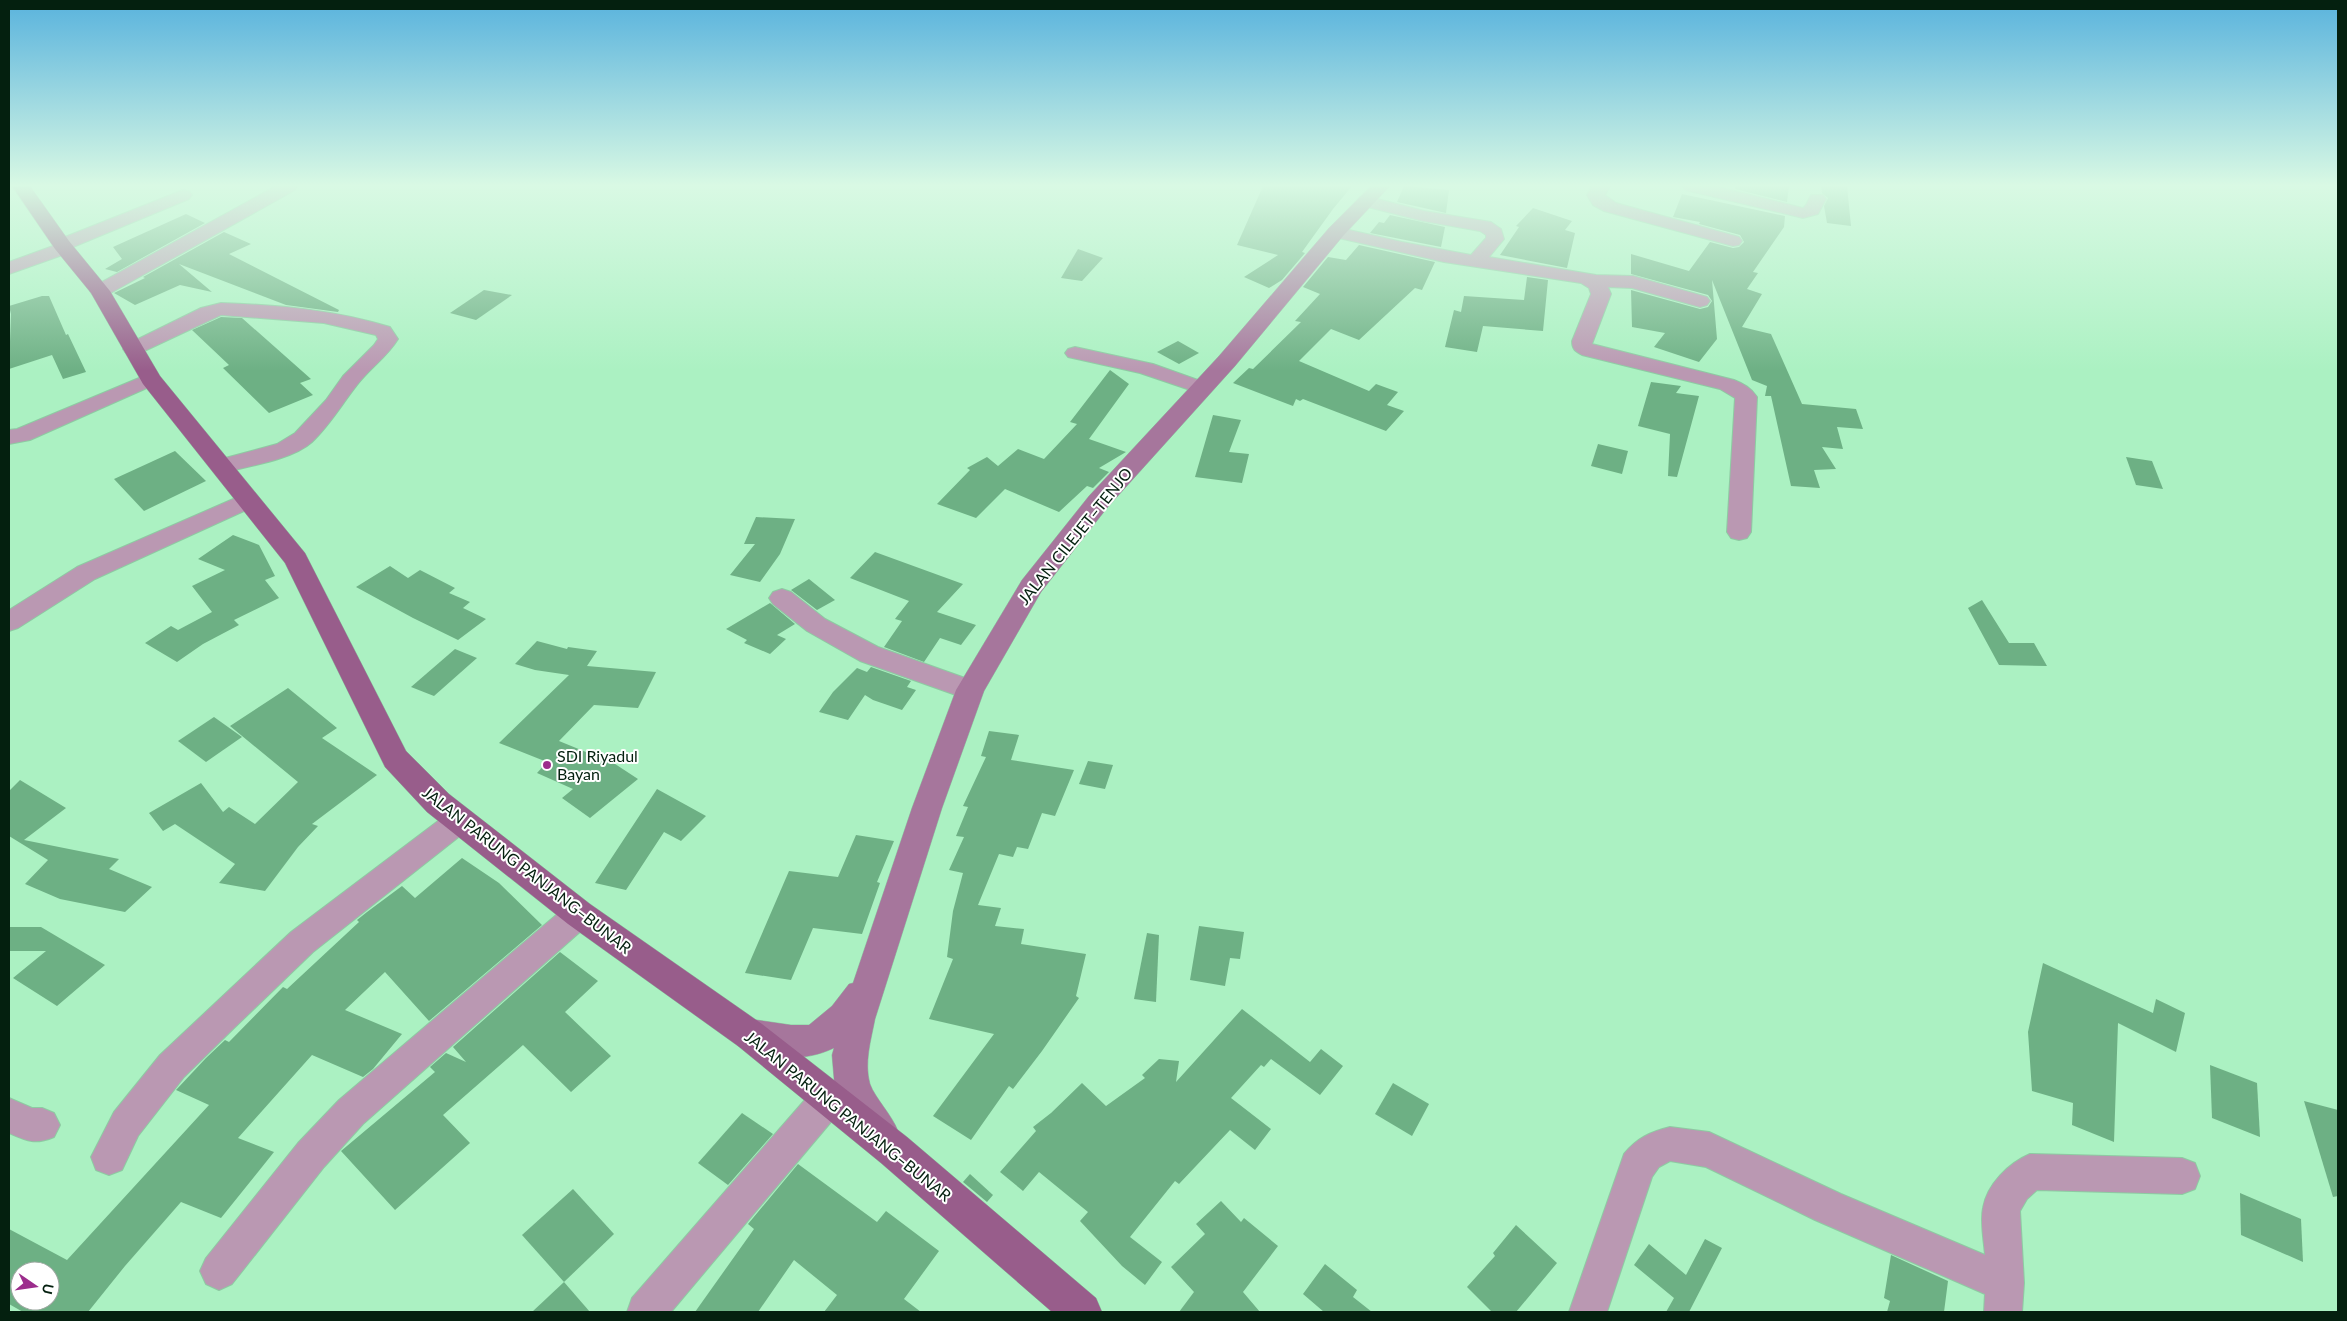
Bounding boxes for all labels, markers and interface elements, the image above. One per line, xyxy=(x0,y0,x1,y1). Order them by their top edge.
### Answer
street label: JALAN CILEJET–TENJO xyxy=(1014,463,1136,608)
place label: SDI Riyadul Bayan xyxy=(557,746,638,783)
marker: SDI Riyadul Bayan xyxy=(541,759,553,771)
street label: JALAN PARUNG PANJANG–BUNAR xyxy=(419,782,636,957)
street label: JALAN PARUNG PANJANG–BUNAR xyxy=(741,1026,955,1205)
north arrow xyxy=(10,1261,60,1311)
text: U xyxy=(39,1282,58,1296)

